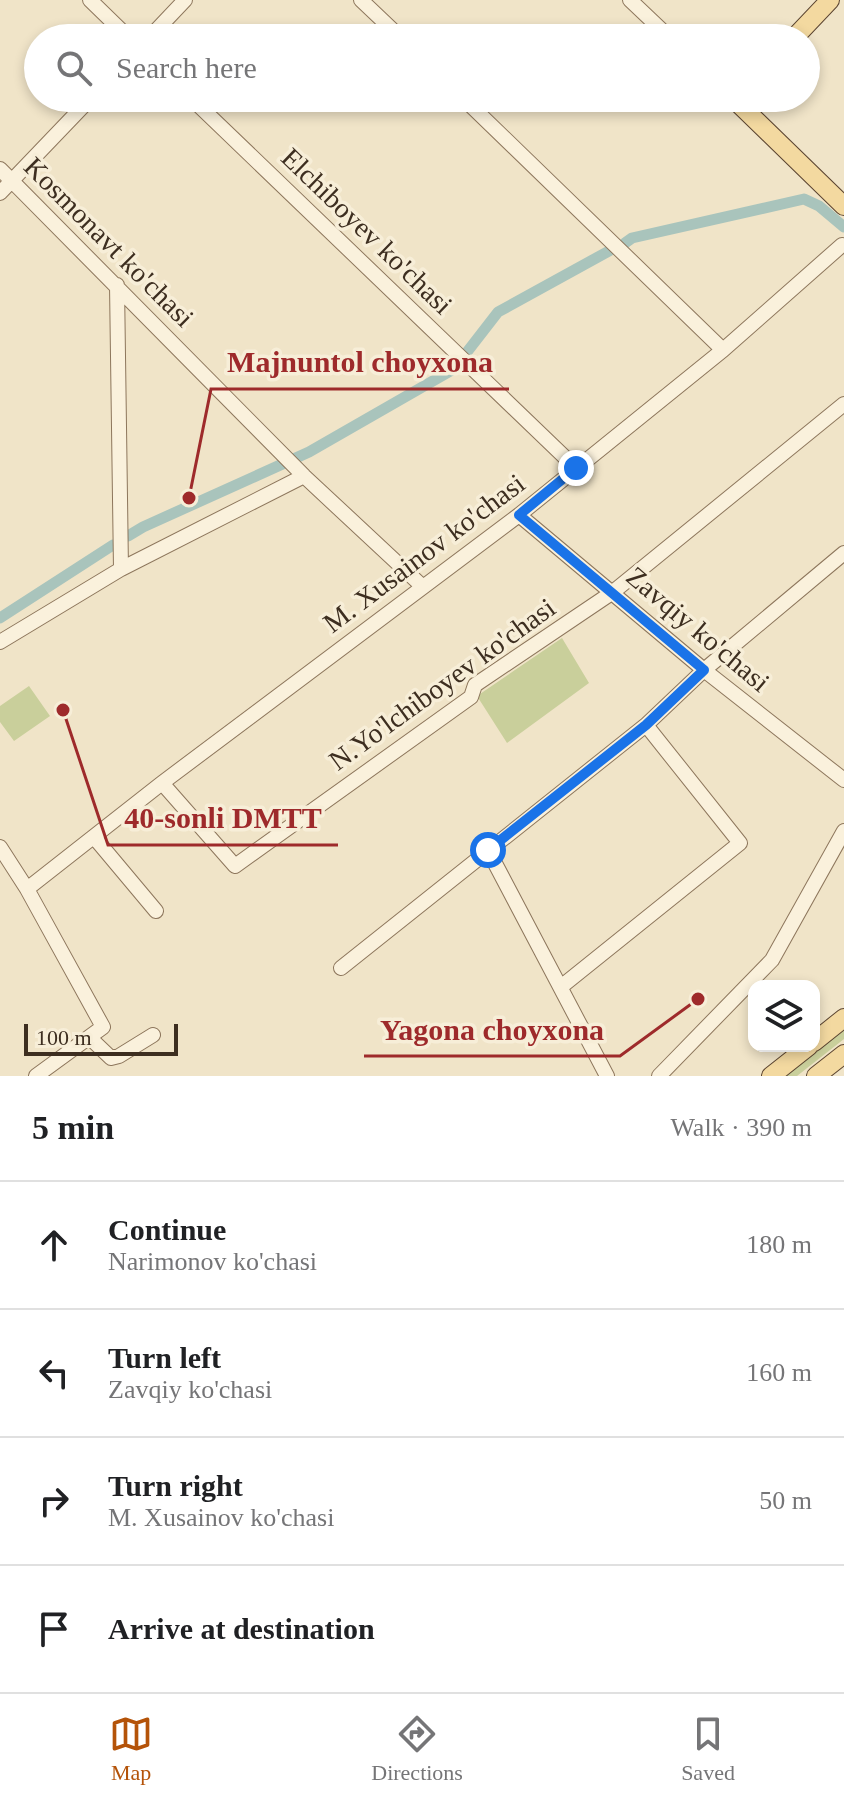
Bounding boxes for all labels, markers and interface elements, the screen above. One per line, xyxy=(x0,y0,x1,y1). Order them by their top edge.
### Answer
search box xyxy=(24,24,820,112)
icon: search xyxy=(52,46,96,90)
text: Search here xyxy=(116,51,257,84)
street label: Elchiboyev ko'chasi xyxy=(275,142,459,320)
street label: Kosmonavt ko'chasi xyxy=(18,151,200,333)
callout: Majnuntol choyxona xyxy=(211,335,509,389)
text: Majnuntol choyxona xyxy=(227,345,493,378)
route end xyxy=(558,450,594,486)
street label: M. Xusainov ko'chasi xyxy=(317,467,531,639)
street label: Zavqiy ko'chasi xyxy=(620,560,776,698)
street label: N.Yo'lchiboyev ko'chasi xyxy=(323,591,561,776)
callout: 40-sonli DMTT xyxy=(108,791,338,845)
text: 40-sonli DMTT xyxy=(124,801,322,834)
route start xyxy=(470,832,506,868)
map controls xyxy=(748,980,820,1052)
button: layers xyxy=(748,980,820,1052)
callout: Yagona choyxona xyxy=(364,1002,620,1056)
text: Yagona choyxona xyxy=(380,1013,604,1046)
scale bar xyxy=(24,1020,178,1056)
text: 100 m xyxy=(36,1025,92,1050)
text: 5 min xyxy=(32,1109,114,1146)
text: Walk · 390 m xyxy=(670,1113,812,1142)
text: Continue xyxy=(108,1213,226,1246)
icon: ahead xyxy=(32,1223,76,1267)
text: 180 m xyxy=(746,1230,812,1259)
text: Narimonov ko'chasi xyxy=(108,1247,317,1276)
text: Turn left xyxy=(108,1341,221,1374)
icon: left xyxy=(32,1351,76,1395)
text: 160 m xyxy=(746,1358,812,1387)
text: Zavqiy ko'chasi xyxy=(108,1375,272,1404)
text: Turn right xyxy=(108,1469,243,1502)
icon: right xyxy=(32,1479,76,1523)
text: 50 m xyxy=(759,1486,812,1515)
text: M. Xusainov ko'chasi xyxy=(108,1503,334,1532)
icon: arrive xyxy=(32,1607,76,1651)
text: Arrive at destination xyxy=(108,1612,375,1645)
tab: Map xyxy=(109,1712,153,1786)
tab: Directions xyxy=(371,1712,463,1786)
tab: Saved xyxy=(681,1712,735,1786)

